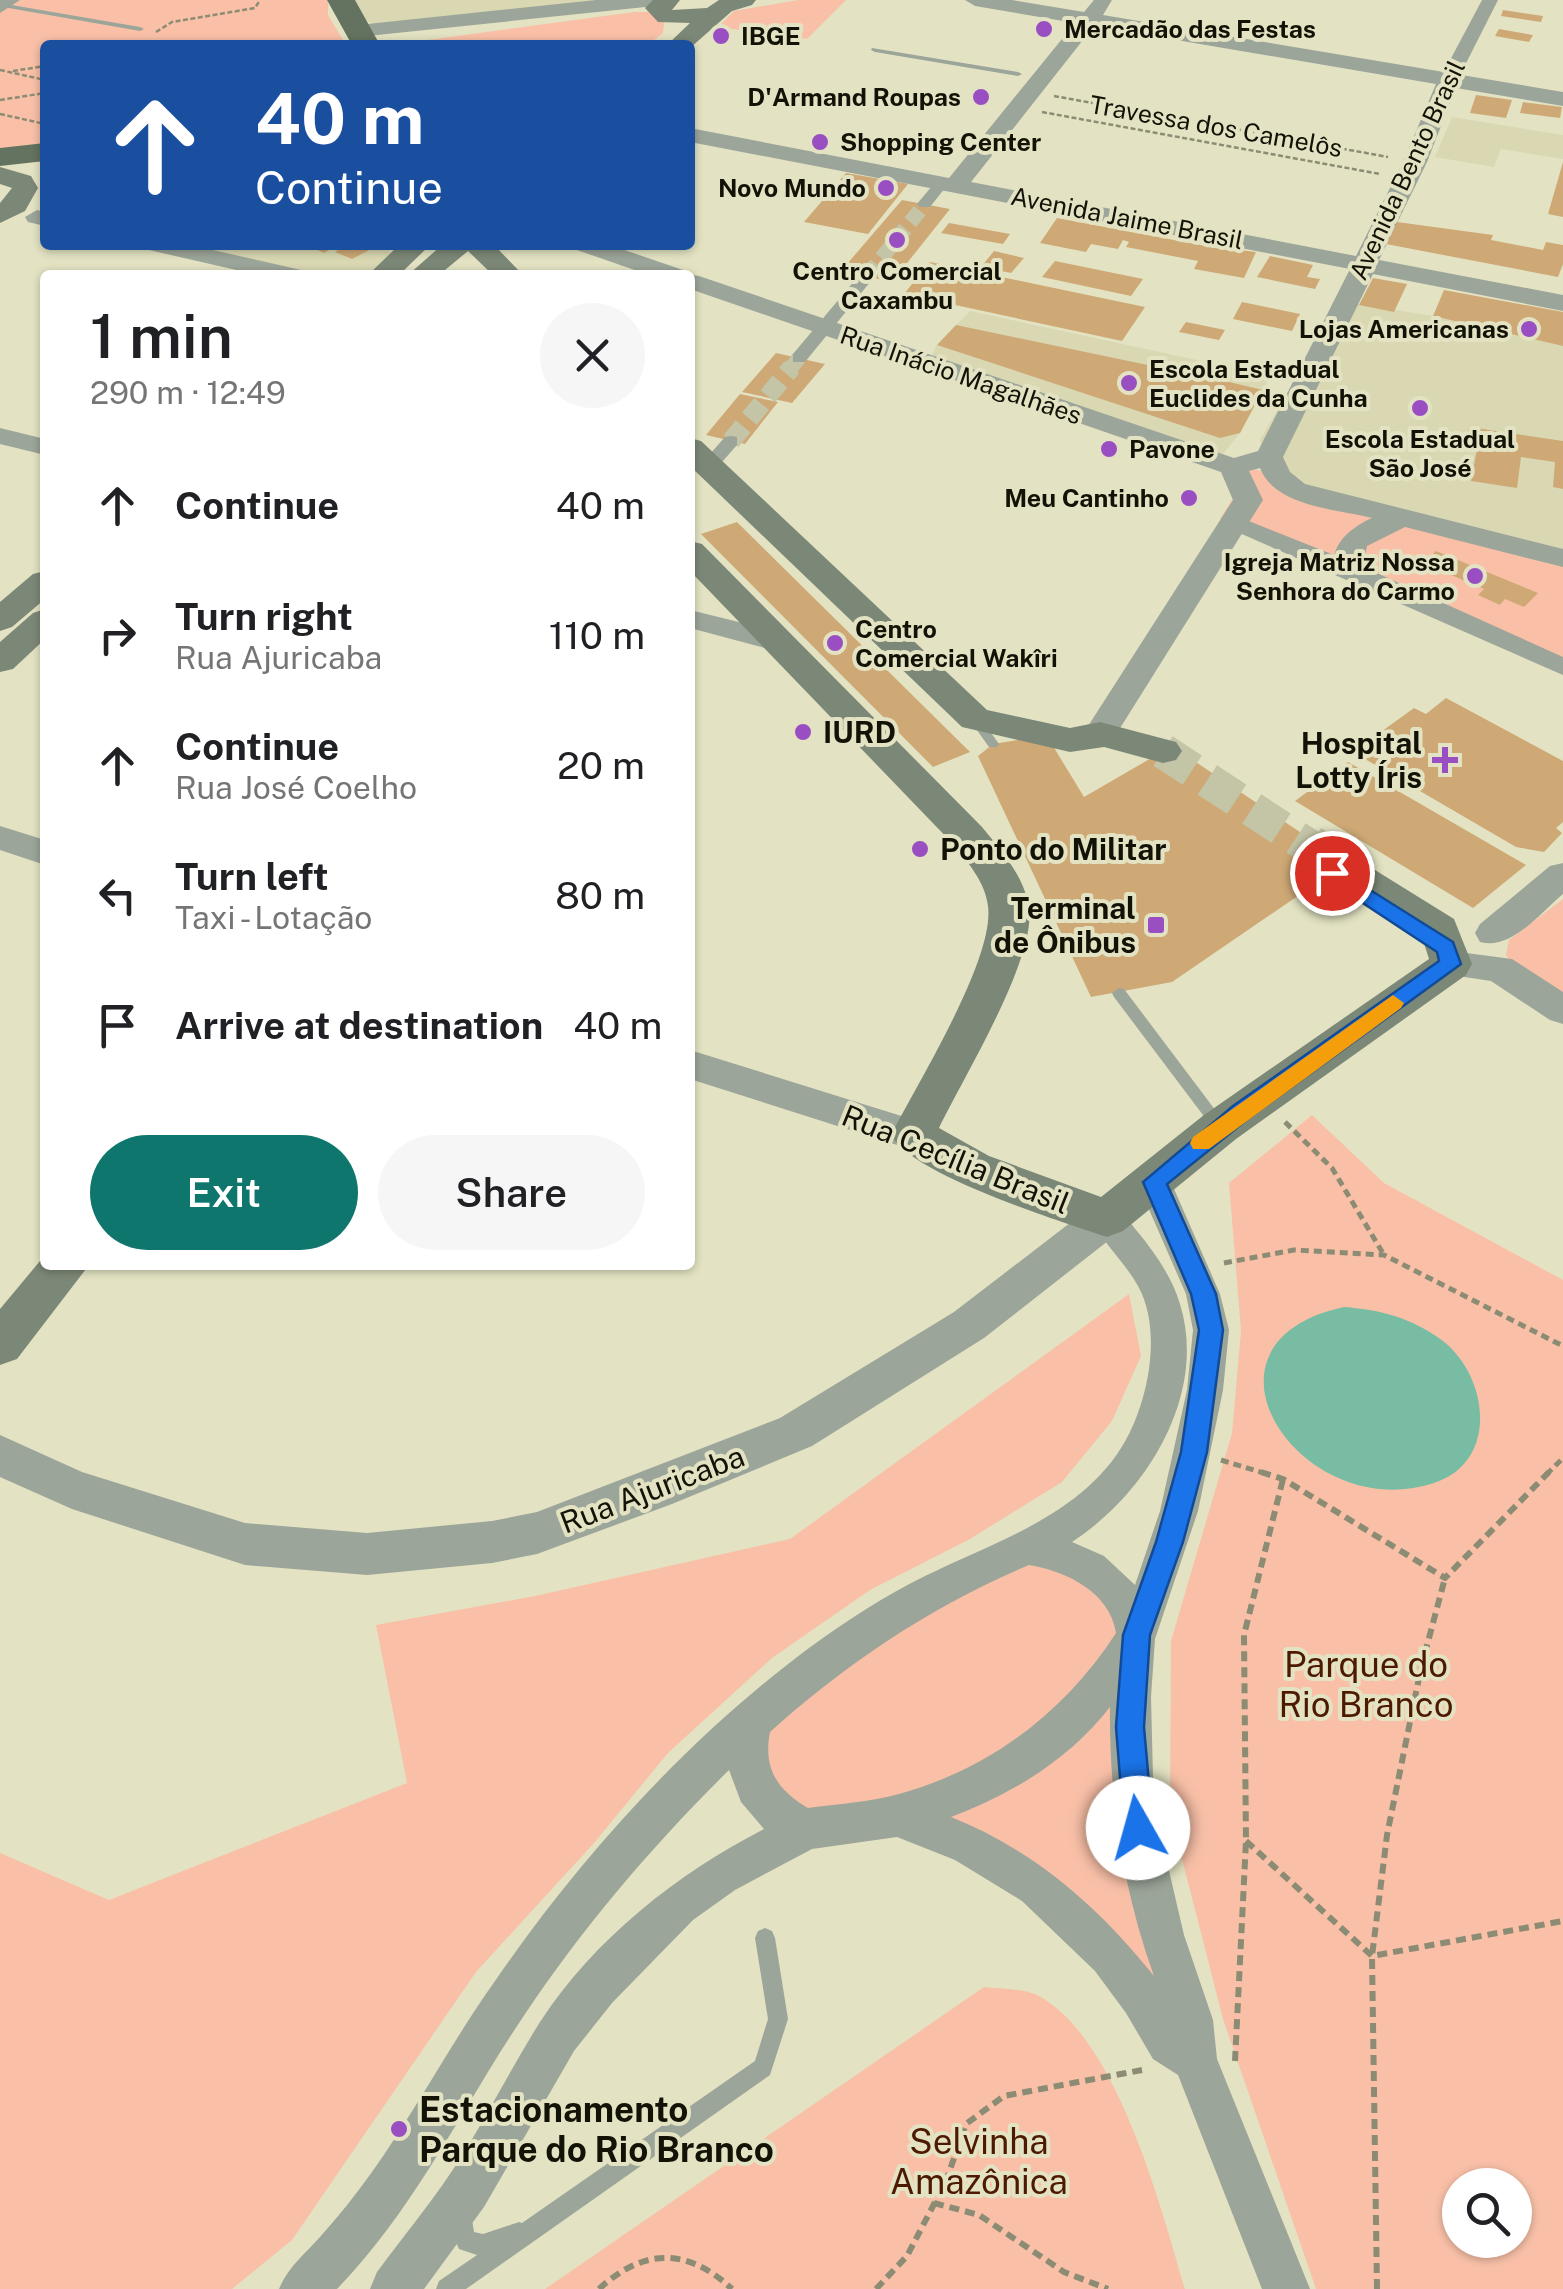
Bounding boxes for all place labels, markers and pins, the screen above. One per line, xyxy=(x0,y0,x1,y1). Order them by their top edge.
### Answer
place label: Mercadão das Festas xyxy=(1064,14,1316,44)
marker: Mercadão das Festas xyxy=(1033,18,1055,40)
place label: IBGE xyxy=(741,21,801,51)
marker: IBGE xyxy=(710,25,732,47)
place label: D'Armand Roupas xyxy=(747,82,961,112)
marker: D'Armand Roupas xyxy=(970,86,992,108)
place label: Shopping Center xyxy=(840,127,1041,157)
marker: Shopping Center xyxy=(809,131,831,153)
place label: Novo Mundo xyxy=(718,173,866,203)
marker: Novo Mundo xyxy=(875,177,897,199)
marker: Centro Comercial Caxambu xyxy=(886,229,908,251)
place label: Centro Comercial Caxambu xyxy=(792,256,1002,315)
place label: Lojas Americanas xyxy=(1299,314,1509,344)
marker: Lojas Americanas xyxy=(1518,318,1540,340)
place label: Escola Estadual Euclides da Cunha xyxy=(1149,354,1368,413)
marker: Escola Estadual Euclides da Cunha xyxy=(1118,372,1140,394)
marker: Escola Estadual São José xyxy=(1409,397,1431,419)
place label: Escola Estadual São José xyxy=(1325,424,1515,483)
place label: Pavone xyxy=(1129,434,1215,464)
marker: Pavone xyxy=(1098,438,1120,460)
place label: Meu Cantinho xyxy=(1004,483,1169,513)
marker: Meu Cantinho xyxy=(1178,487,1200,509)
place label: Igreja Matriz Nossa Senhora do Carmo xyxy=(1224,547,1455,606)
marker: Igreja Matriz Nossa Senhora do Carmo xyxy=(1464,565,1486,587)
place label: Centro Comercial Wakîri xyxy=(855,614,1058,673)
marker: Centro Comercial Wakîri xyxy=(824,632,846,654)
place label: IURD xyxy=(823,714,896,750)
marker: IURD xyxy=(792,721,814,743)
place label: Hospital Lotty Íris xyxy=(1295,725,1422,795)
marker: Hospital Lotty Íris xyxy=(1432,747,1458,773)
place label: Ponto do Militar xyxy=(940,831,1167,867)
pin xyxy=(1290,831,1375,916)
marker: Ponto do Militar xyxy=(909,838,931,860)
place label: Terminal de Ônibus xyxy=(994,890,1136,960)
marker: Terminal de Ônibus xyxy=(1145,914,1167,936)
place label: Estacionamento Parque do Rio Branco xyxy=(419,2089,774,2170)
marker: Estacionamento Parque do Rio Branco xyxy=(388,2118,410,2140)

